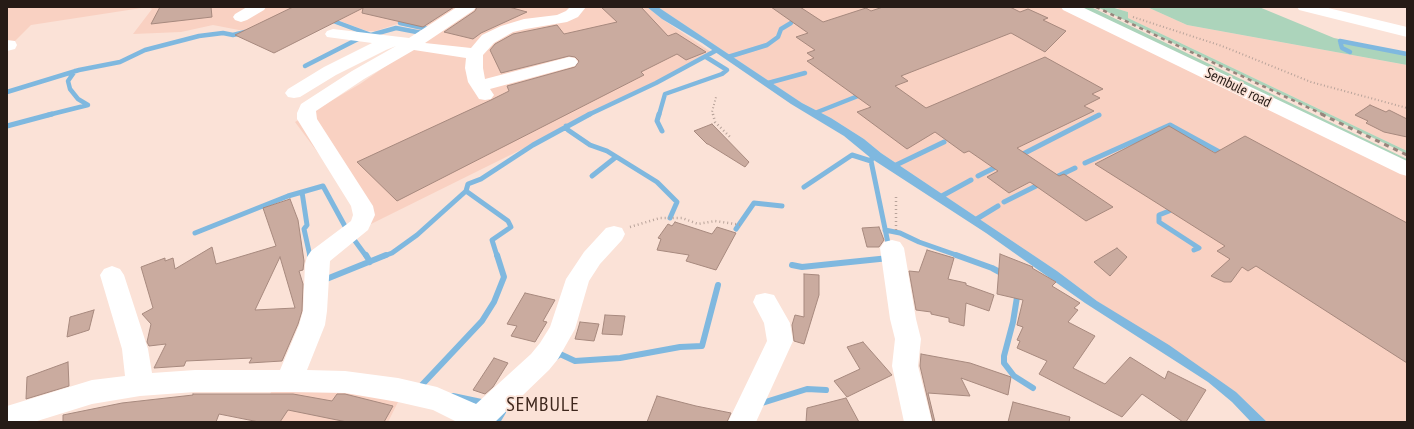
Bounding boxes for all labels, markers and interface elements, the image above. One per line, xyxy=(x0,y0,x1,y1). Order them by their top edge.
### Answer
street label: Sembule road xyxy=(1202,64,1274,112)
district label: SEMBULE xyxy=(506,393,580,417)

